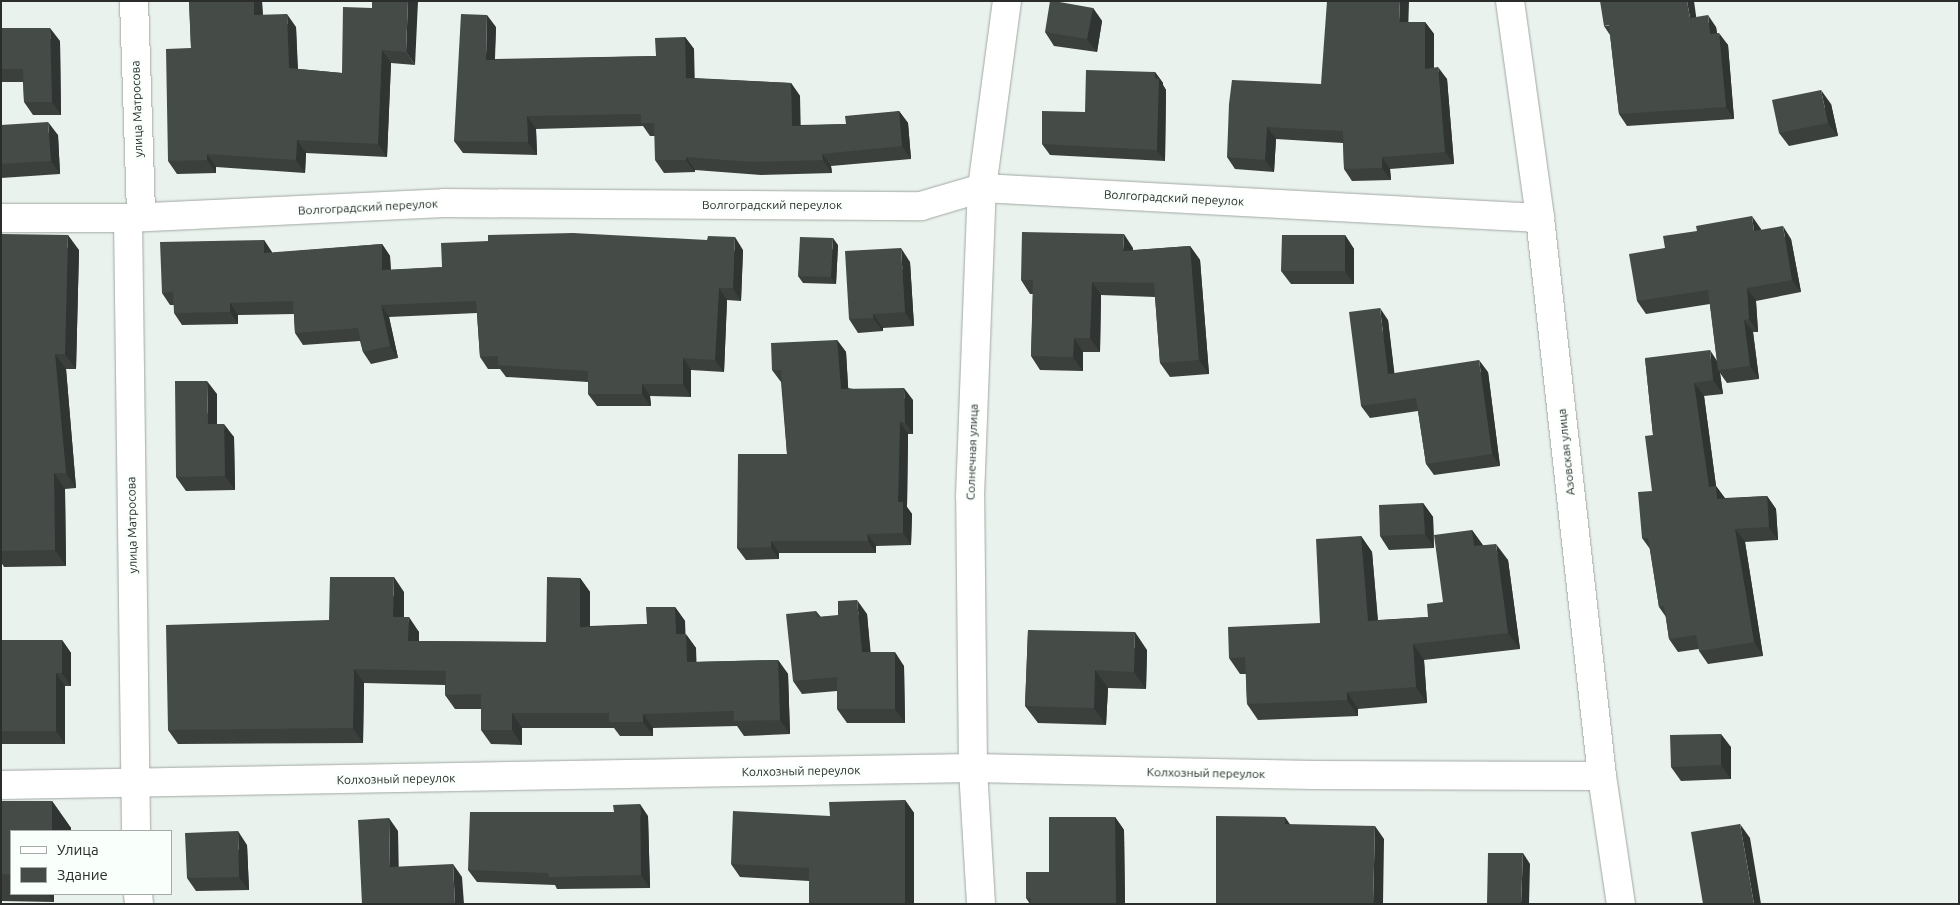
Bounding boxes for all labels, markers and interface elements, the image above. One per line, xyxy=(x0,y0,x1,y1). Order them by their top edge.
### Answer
street label: улица Матросова xyxy=(128,60,146,158)
street label: Волгоградский переулок xyxy=(1104,187,1244,209)
street label: Волгоградский переулок xyxy=(298,196,438,218)
street label: Волгоградский переулок xyxy=(702,198,842,212)
street label: Солнечная улица xyxy=(963,404,981,500)
street label: Азовская улица xyxy=(1554,408,1578,496)
street label: улица Матросова xyxy=(124,476,140,574)
street label: Колхозный переулок xyxy=(742,763,860,779)
street label: Колхозный переулок xyxy=(1147,765,1265,781)
street label: Колхозный переулок xyxy=(337,771,455,787)
legend xyxy=(10,830,172,895)
text: Улица xyxy=(57,841,99,858)
text: Здание xyxy=(57,866,108,883)

